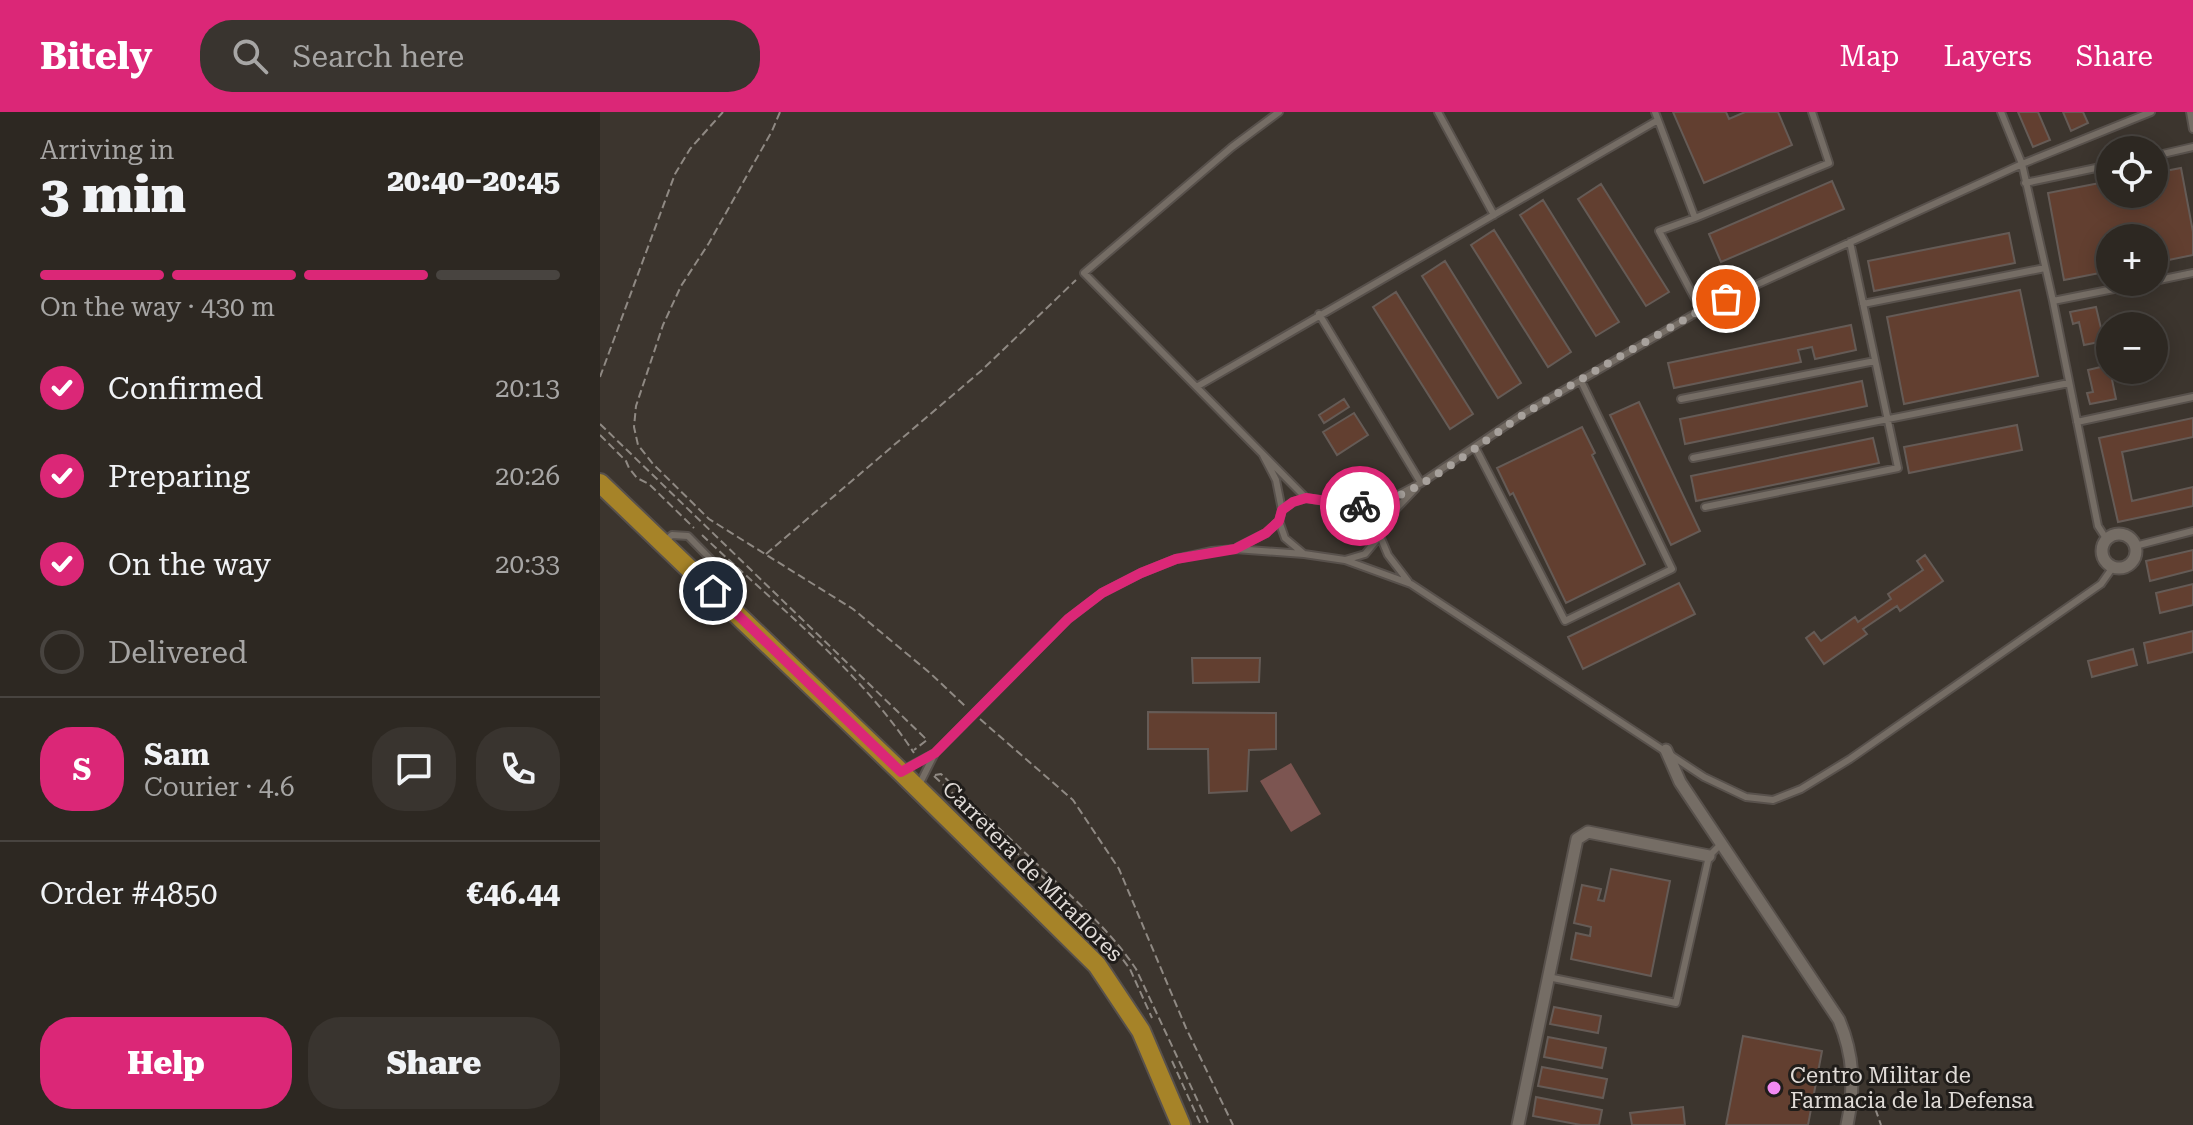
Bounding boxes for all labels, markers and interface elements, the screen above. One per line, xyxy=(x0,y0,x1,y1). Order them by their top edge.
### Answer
search box xyxy=(200,20,760,92)
text: Bitely xyxy=(40,34,152,78)
icon: search xyxy=(228,34,272,78)
text: Search here xyxy=(292,39,464,74)
text: Map xyxy=(1840,40,1899,73)
text: Layers xyxy=(1943,40,2032,73)
text: Share xyxy=(2076,40,2153,73)
text: Arriving in xyxy=(40,135,174,165)
map controls xyxy=(2096,136,2168,384)
button: locate xyxy=(2096,136,2168,208)
text: 20:40–20:45 xyxy=(387,163,560,198)
text: 3 min xyxy=(40,164,186,225)
button: + xyxy=(2096,224,2168,296)
pin xyxy=(1692,265,1760,333)
icon: bag xyxy=(1704,277,1748,321)
text: On the way · 430 m xyxy=(40,292,275,322)
button: − xyxy=(2096,312,2168,384)
icon: check xyxy=(40,366,84,410)
text: Confirmed xyxy=(108,371,263,406)
text: 20:13 xyxy=(495,373,560,403)
icon: check xyxy=(40,454,84,498)
text: Preparing xyxy=(108,459,250,494)
text: 20:26 xyxy=(495,461,560,491)
courier xyxy=(1320,466,1400,546)
icon: bike xyxy=(1338,484,1382,528)
icon: check xyxy=(40,542,84,586)
text: On the way xyxy=(108,547,271,582)
text: 20:33 xyxy=(495,549,560,579)
pin xyxy=(679,557,747,625)
icon: home xyxy=(691,569,735,613)
text: Delivered xyxy=(108,635,247,670)
button: chat xyxy=(372,727,456,811)
button: phone xyxy=(476,727,560,811)
text: Sam xyxy=(144,737,210,772)
text: S xyxy=(73,752,91,787)
text: Courier · 4.6 xyxy=(144,772,294,802)
street label: Carretera de Miraflores xyxy=(938,776,1128,966)
text: Order #4850 xyxy=(40,876,218,911)
text: €46.44 xyxy=(467,876,560,911)
button: Help xyxy=(40,1017,292,1109)
button: Share xyxy=(308,1017,560,1109)
place label: Centro Militar de Farmacia de la Defensa xyxy=(1790,1063,2034,1113)
marker: Centro Militar de Farmacia de la Defensa xyxy=(1765,1079,1783,1097)

